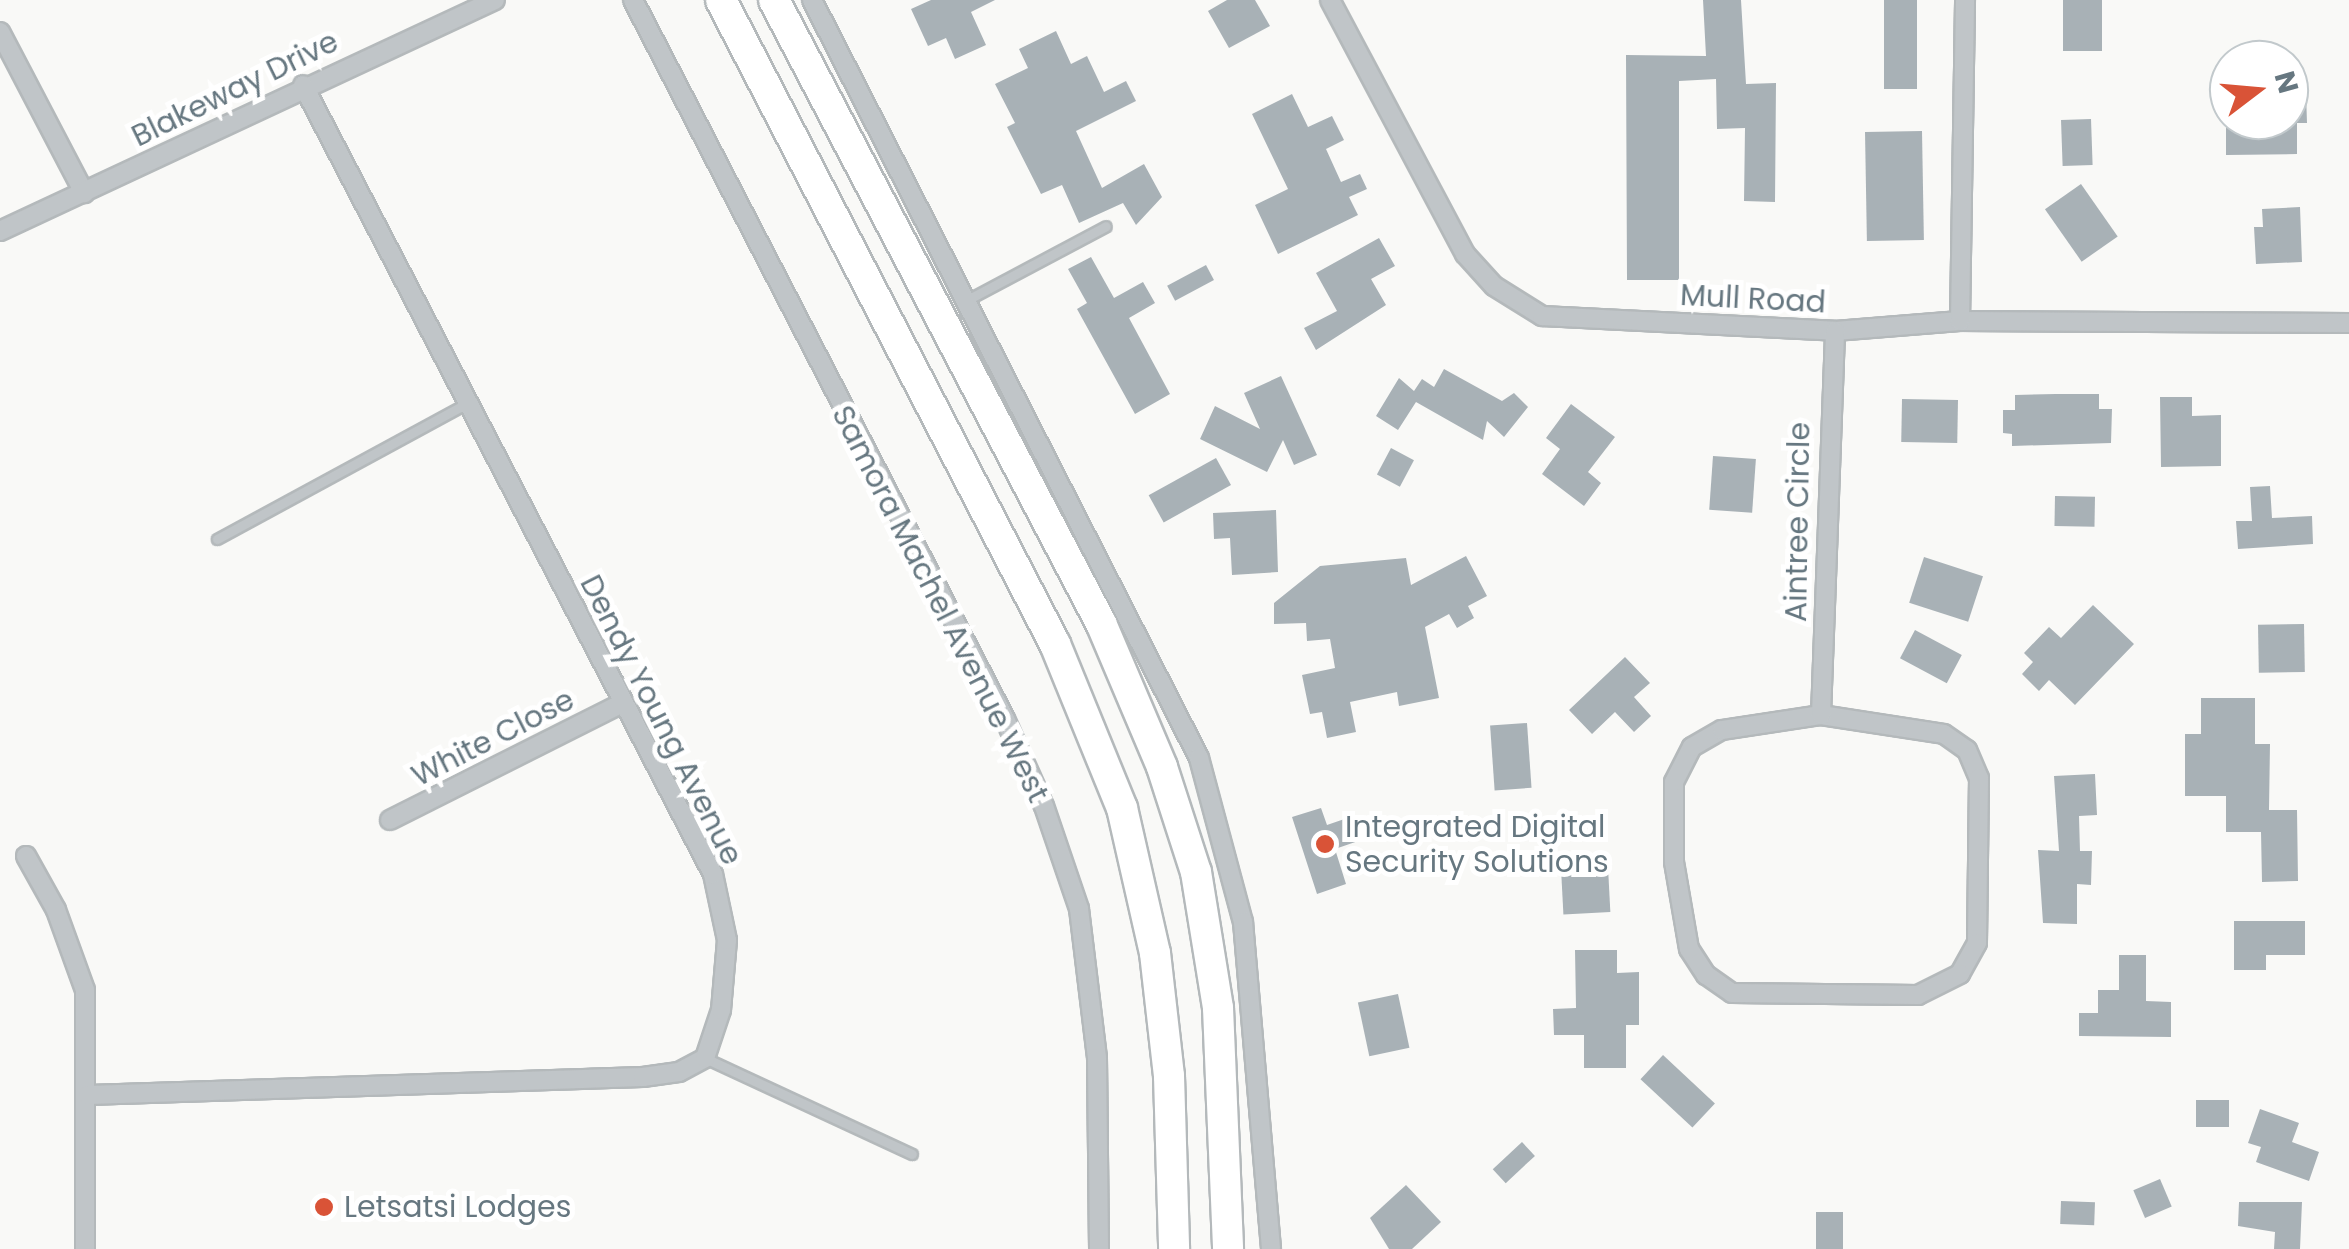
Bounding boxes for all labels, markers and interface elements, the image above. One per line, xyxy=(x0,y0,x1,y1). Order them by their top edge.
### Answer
street label: Blakeway Drive xyxy=(126,23,344,155)
north arrow xyxy=(2209,40,2309,140)
text: N xyxy=(2265,67,2308,98)
street label: Mull Road xyxy=(1679,277,1827,321)
street label: Samora Machel Avenue West xyxy=(824,400,1056,808)
street label: Aintree Circle xyxy=(1778,422,1818,622)
street label: Dendy Young Avenue xyxy=(572,569,750,871)
street label: White Close xyxy=(406,682,580,794)
place label: Integrated Digital Security Solutions xyxy=(1345,809,1609,880)
marker: Integrated Digital Security Solutions xyxy=(1314,833,1336,855)
place label: Letsatsi Lodges xyxy=(344,1189,571,1225)
marker: Letsatsi Lodges xyxy=(313,1196,335,1218)

